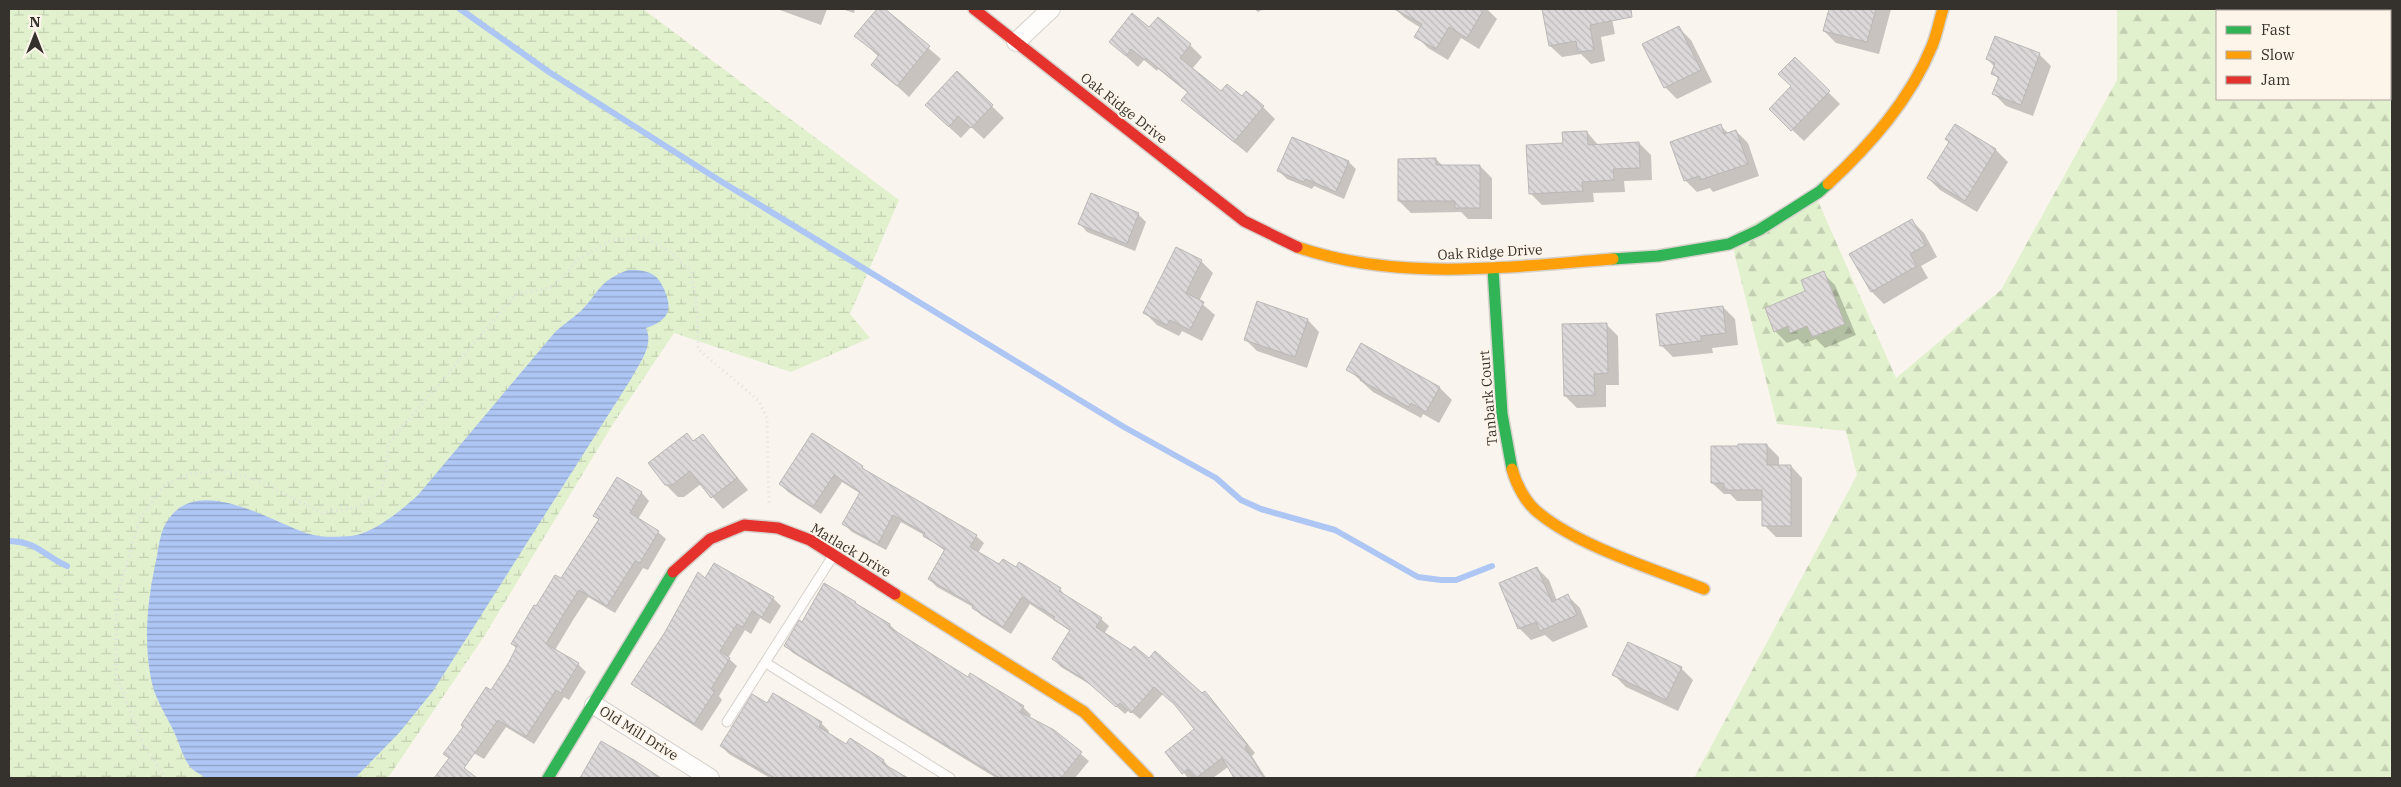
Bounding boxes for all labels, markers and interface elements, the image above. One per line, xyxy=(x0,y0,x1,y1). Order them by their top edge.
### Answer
north arrow xyxy=(10,10,60,60)
legend xyxy=(2216,10,2391,100)
text: N xyxy=(29,13,41,31)
text: Fast xyxy=(2261,20,2291,39)
text: Slow xyxy=(2261,45,2295,64)
street label: Oak Ridge Drive xyxy=(1077,69,1171,147)
text: Jam xyxy=(2261,70,2290,89)
street label: Oak Ridge Drive xyxy=(1437,240,1543,264)
street label: Tanbark Court xyxy=(1475,349,1501,446)
street label: Matlack Drive xyxy=(808,519,894,581)
street label: Old Mill Drive xyxy=(596,702,682,764)

